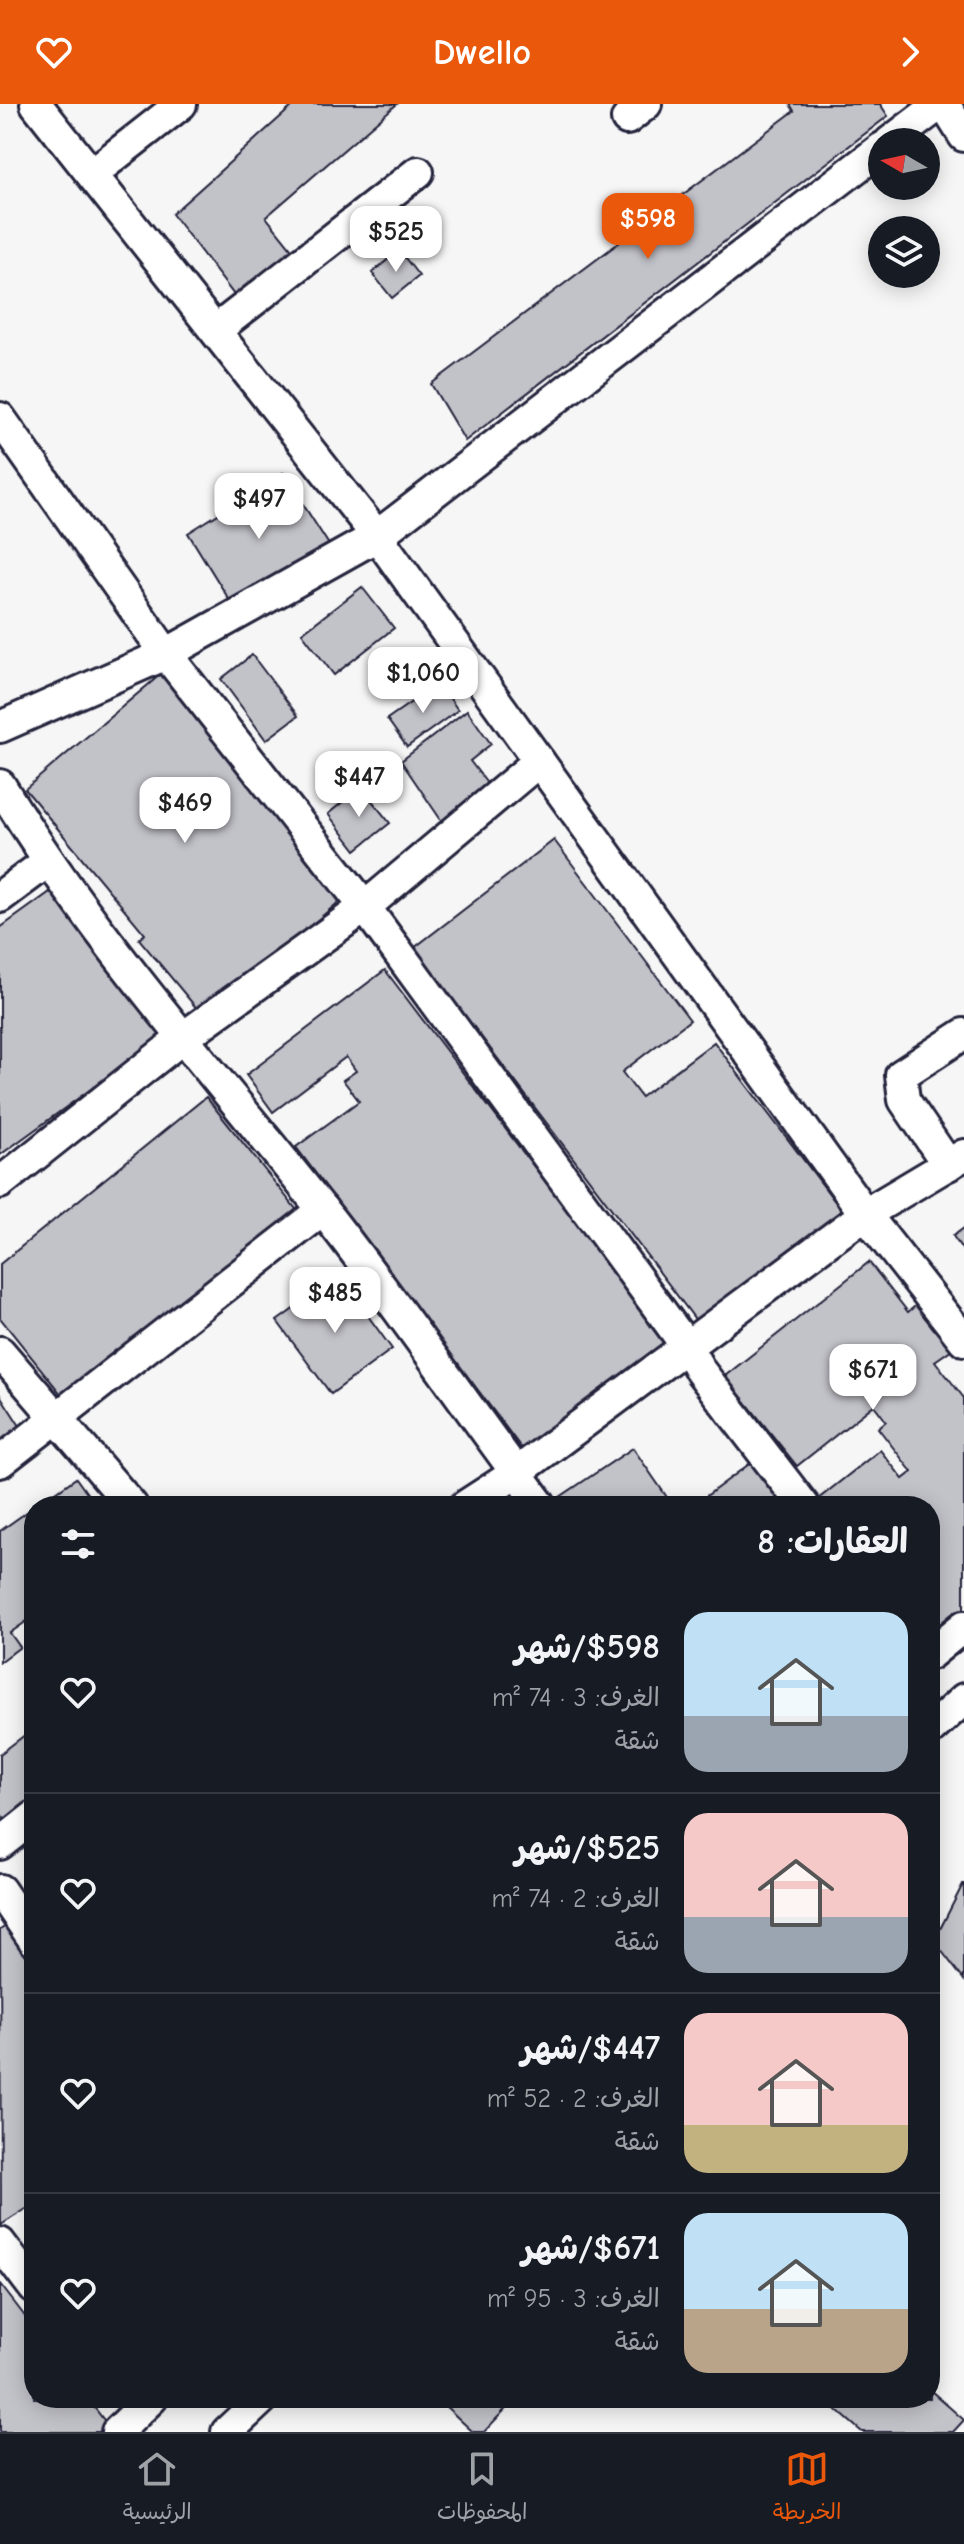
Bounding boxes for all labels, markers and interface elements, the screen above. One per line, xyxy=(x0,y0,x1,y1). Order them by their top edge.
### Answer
icon: heart xyxy=(32,30,76,74)
icon: forward xyxy=(888,30,932,74)
text: Dwello xyxy=(433,32,531,73)
north arrow xyxy=(868,128,940,200)
map controls xyxy=(868,128,940,288)
pin: $598 xyxy=(601,193,695,261)
text: $598 xyxy=(620,204,676,234)
pin: $525 xyxy=(349,206,443,274)
button: layers xyxy=(868,216,940,288)
text: $525 xyxy=(368,217,424,247)
pin: $497 xyxy=(212,473,306,541)
text: $497 xyxy=(232,484,286,514)
pin: $1,060 xyxy=(358,647,488,715)
text: $1,060 xyxy=(386,658,460,688)
pin: $447 xyxy=(312,751,406,819)
text: $447 xyxy=(333,762,385,792)
pin: $469 xyxy=(138,777,232,845)
text: $469 xyxy=(157,788,213,818)
pin: $485 xyxy=(288,1267,382,1335)
text: $485 xyxy=(308,1278,362,1308)
pin: $671 xyxy=(826,1344,920,1412)
text: $671 xyxy=(847,1355,899,1385)
icon: filters xyxy=(56,1522,100,1566)
text: العقارات: 8 xyxy=(758,1522,908,1562)
text: $598/شهر xyxy=(515,1627,660,1667)
icon: home xyxy=(748,1644,844,1740)
icon: heart xyxy=(56,1670,100,1714)
text: الغرف: 3 · 74 m² xyxy=(492,1683,660,1713)
text: شقة xyxy=(615,1726,660,1756)
text: $525/شهر xyxy=(515,1828,660,1868)
icon: home xyxy=(748,1845,844,1941)
icon: heart xyxy=(56,1871,100,1915)
text: الغرف: 2 · 74 m² xyxy=(492,1884,660,1914)
text: شقة xyxy=(615,1927,660,1957)
text: $447/شهر xyxy=(521,2028,660,2068)
icon: home xyxy=(748,2045,844,2141)
icon: heart xyxy=(56,2071,100,2115)
text: الغرف: 2 · 52 m² xyxy=(487,2084,660,2114)
text: شقة xyxy=(615,2127,660,2157)
text: $671/شهر xyxy=(522,2228,660,2268)
icon: home xyxy=(748,2245,844,2341)
icon: heart xyxy=(56,2271,100,2315)
text: الغرف: 3 · 95 m² xyxy=(487,2284,660,2314)
text: شقة xyxy=(615,2327,660,2357)
tab: الرئيسية xyxy=(123,2447,192,2531)
tab: المحفوظات xyxy=(437,2447,528,2531)
tab: الخريطة xyxy=(773,2447,841,2531)

